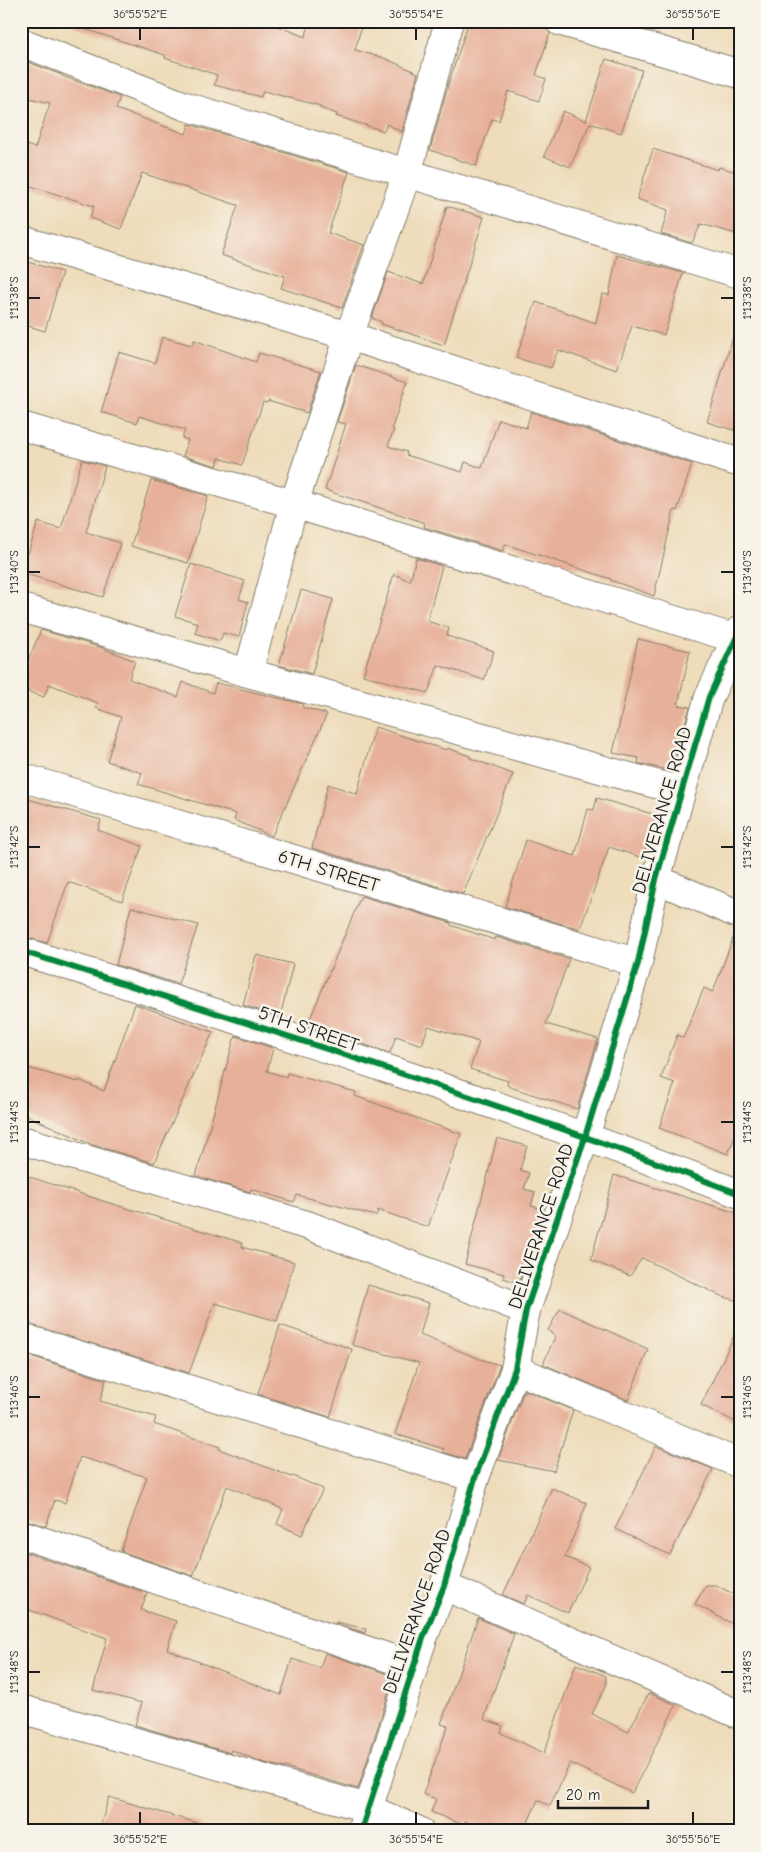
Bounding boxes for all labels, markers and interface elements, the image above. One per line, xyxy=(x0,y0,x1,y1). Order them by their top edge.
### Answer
text: 36°55'52"E xyxy=(113,7,167,21)
text: 36°55'54"E xyxy=(389,7,443,21)
text: 36°55'56"E xyxy=(666,7,720,21)
text: 1°13'38"S xyxy=(7,276,21,320)
text: 1°13'38"S xyxy=(740,276,754,320)
text: 1°13'40"S xyxy=(7,550,21,594)
text: 1°13'40"S xyxy=(740,550,754,594)
street label: DELIVERANCE ROAD xyxy=(628,724,696,896)
text: 1°13'42"S xyxy=(7,825,21,868)
text: 1°13'42"S xyxy=(740,825,754,868)
street label: 6TH STREET xyxy=(275,845,382,897)
street label: 5TH STREET xyxy=(256,1001,362,1056)
text: 1°13'44"S xyxy=(7,1100,21,1143)
text: 1°13'44"S xyxy=(740,1100,754,1143)
street label: DELIVERANCE ROAD xyxy=(504,1141,578,1312)
text: 1°13'46"S xyxy=(7,1375,21,1419)
text: 1°13'46"S xyxy=(740,1375,754,1419)
street label: DELIVERANCE ROAD xyxy=(378,1526,455,1697)
text: 1°13'48"S xyxy=(7,1650,21,1693)
text: 1°13'48"S xyxy=(740,1650,754,1693)
scale bar xyxy=(558,1777,648,1809)
text: 20 m xyxy=(566,1786,600,1804)
text: 36°55'52"E xyxy=(113,1832,167,1846)
text: 36°55'54"E xyxy=(389,1832,443,1846)
text: 36°55'56"E xyxy=(666,1832,720,1846)

